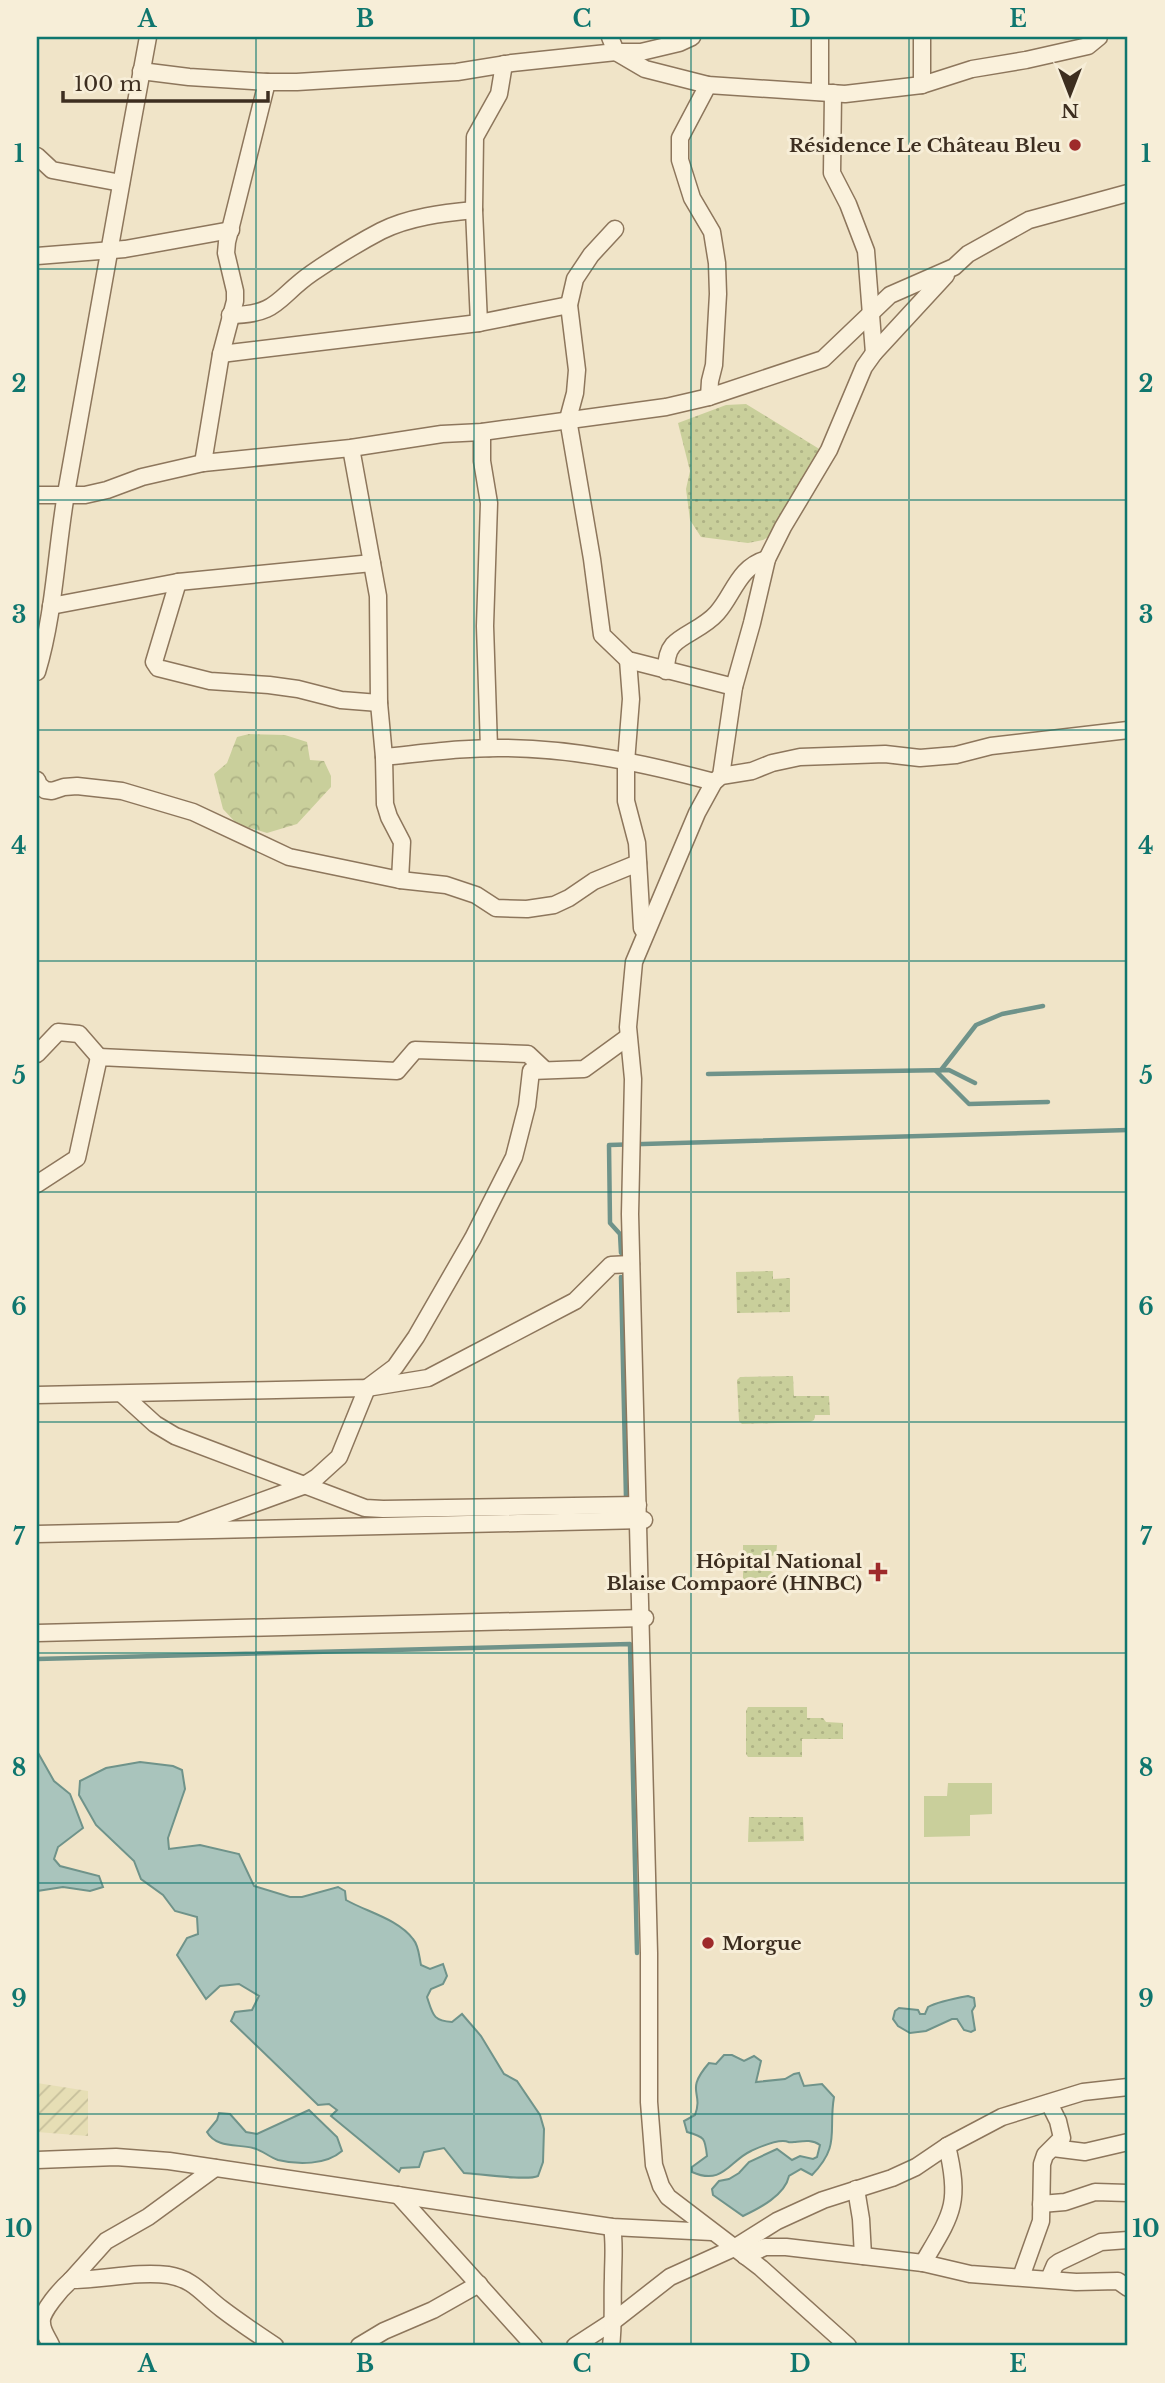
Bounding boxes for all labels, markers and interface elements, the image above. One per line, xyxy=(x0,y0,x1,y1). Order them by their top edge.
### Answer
text: A xyxy=(137,5,158,33)
text: B xyxy=(356,5,374,33)
text: C xyxy=(573,5,591,33)
text: D xyxy=(789,5,811,33)
text: E xyxy=(1009,5,1027,33)
scale bar xyxy=(63,60,268,104)
north arrow xyxy=(1036,60,1106,130)
text: 100 m xyxy=(74,71,142,97)
text: N xyxy=(1061,99,1079,122)
place label: Résidence Le Château Bleu xyxy=(789,134,1062,157)
marker: Résidence Le Château Bleu xyxy=(1067,137,1083,153)
text: 1 xyxy=(14,140,24,168)
text: 1 xyxy=(1141,140,1151,168)
text: 2 xyxy=(12,370,26,398)
text: 2 xyxy=(1139,370,1153,398)
text: 3 xyxy=(12,601,26,629)
text: 3 xyxy=(1139,601,1153,629)
text: 4 xyxy=(11,832,27,860)
text: 4 xyxy=(1138,832,1154,860)
text: 5 xyxy=(12,1062,26,1090)
text: 5 xyxy=(1139,1062,1153,1090)
text: 6 xyxy=(11,1293,27,1321)
text: 6 xyxy=(1138,1293,1154,1321)
text: 7 xyxy=(13,1523,26,1551)
text: 7 xyxy=(1140,1523,1153,1551)
place label: Hôpital National Blaise Compaoré (HNBC) xyxy=(606,1550,862,1595)
marker: Hôpital National Blaise Compaoré (HNBC) xyxy=(868,1562,888,1582)
text: 8 xyxy=(12,1754,26,1782)
text: 8 xyxy=(1139,1754,1153,1782)
place label: Morgue xyxy=(722,1932,802,1955)
marker: Morgue xyxy=(700,1935,716,1951)
text: 9 xyxy=(11,1985,27,2013)
text: 9 xyxy=(1138,1985,1154,2013)
text: 10 xyxy=(5,2215,33,2243)
text: 10 xyxy=(1132,2215,1160,2243)
text: A xyxy=(137,2350,158,2378)
text: B xyxy=(356,2350,374,2378)
text: C xyxy=(573,2350,591,2378)
text: D xyxy=(789,2350,811,2378)
text: E xyxy=(1009,2350,1027,2378)

